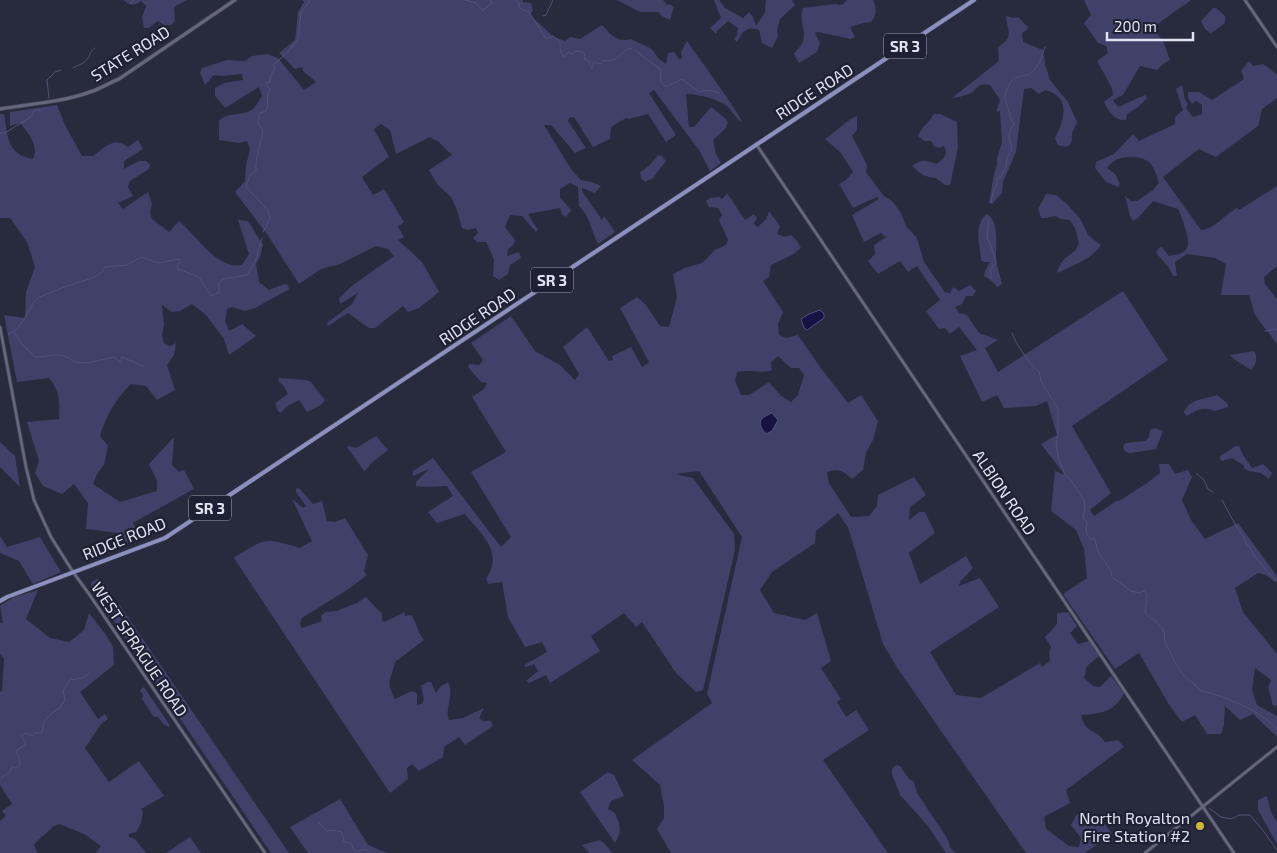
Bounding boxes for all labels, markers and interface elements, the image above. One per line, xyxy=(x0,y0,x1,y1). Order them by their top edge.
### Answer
scale bar xyxy=(1107,10,1193,42)
text: 200 m xyxy=(1114,17,1157,35)
street label: STATE ROAD xyxy=(87,21,173,85)
road number: SR 3 xyxy=(884,34,926,58)
street label: RIDGE ROAD xyxy=(772,59,856,123)
road number: SR 3 xyxy=(531,268,573,292)
street label: RIDGE ROAD xyxy=(435,283,519,349)
street label: ALBION ROAD xyxy=(969,446,1041,538)
road number: SR 3 xyxy=(189,496,231,520)
street label: RIDGE ROAD xyxy=(79,513,169,563)
street label: WEST SPRAGUE ROAD xyxy=(88,578,192,720)
place label: North Royalton Fire Station #2 xyxy=(1079,808,1190,845)
marker: North Royalton Fire Station #2 xyxy=(1194,820,1206,832)

